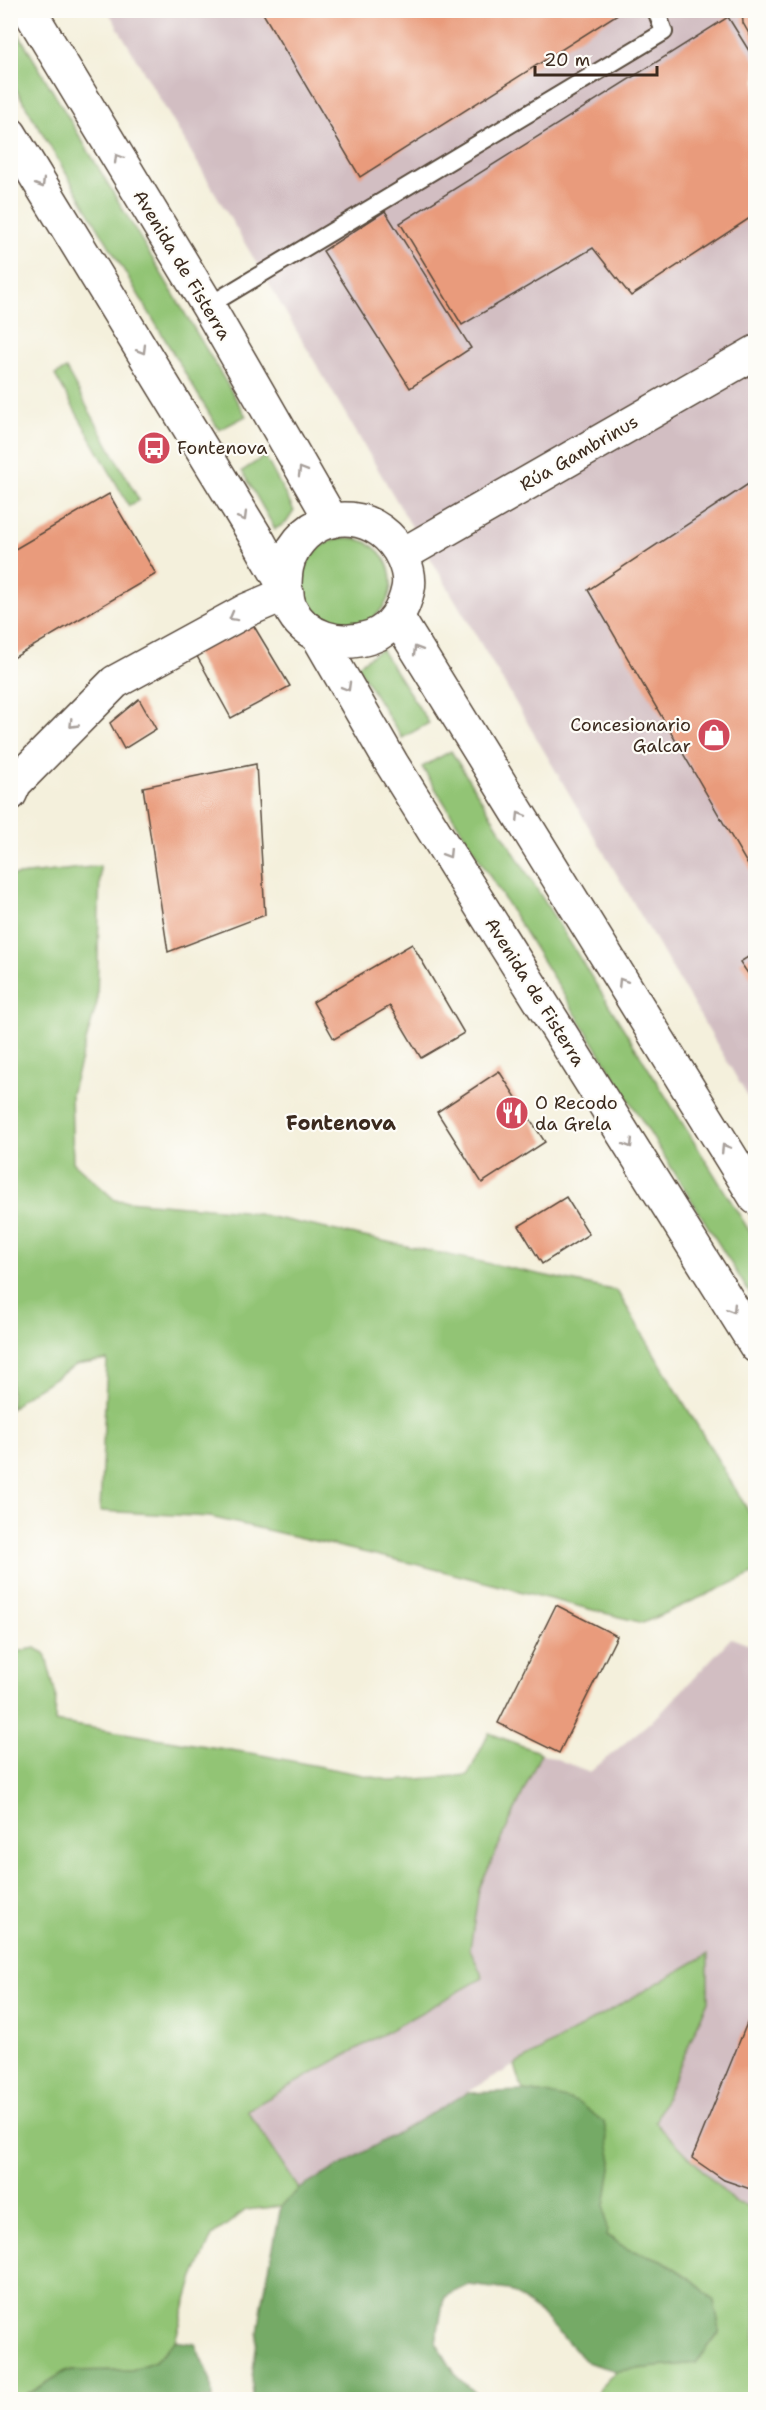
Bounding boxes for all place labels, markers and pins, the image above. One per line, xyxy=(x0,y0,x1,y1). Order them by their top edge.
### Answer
bus stop icon: Fontenova xyxy=(136,430,172,466)
place label: Fontenova xyxy=(177,436,268,460)
place label: Concesionario Galcar xyxy=(570,713,691,758)
shop icon: Concesionario Galcar xyxy=(696,717,732,753)
place label: O Recodo da Grela xyxy=(535,1091,618,1136)
restaurant icon: O Recodo da Grela xyxy=(494,1095,530,1131)

